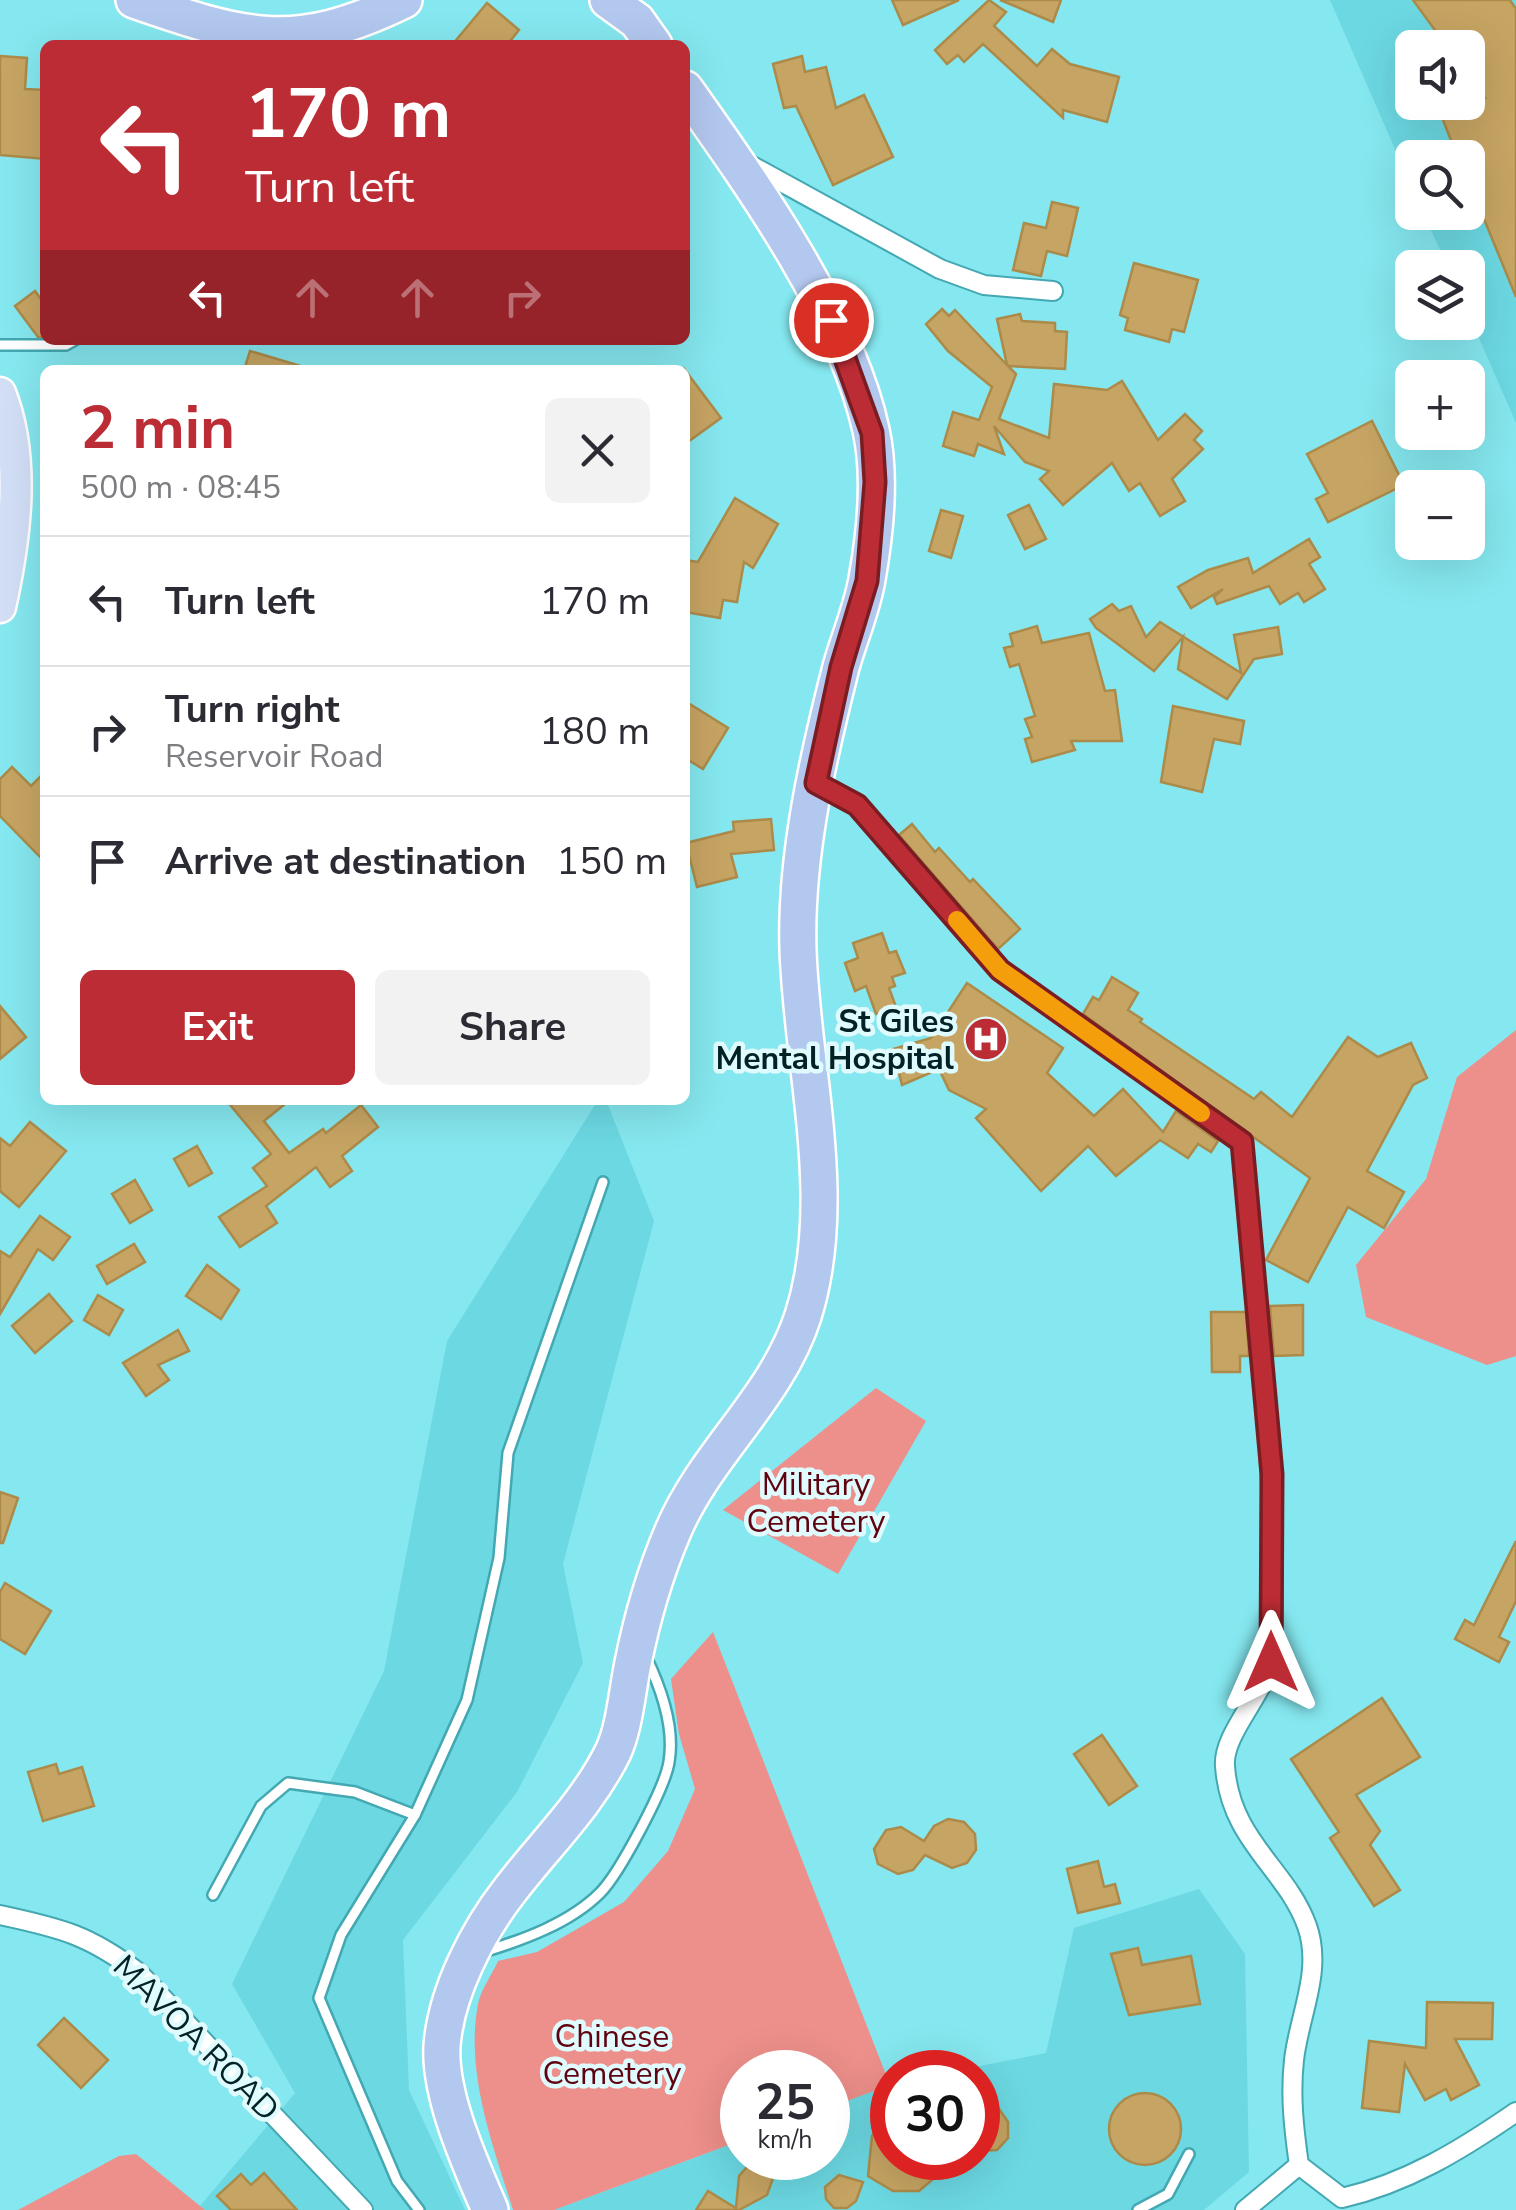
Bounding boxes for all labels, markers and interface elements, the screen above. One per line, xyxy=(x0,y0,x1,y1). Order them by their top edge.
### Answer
map controls xyxy=(1395,30,1485,560)
button: sound xyxy=(1395,30,1485,120)
text: 170 m xyxy=(245,66,451,162)
icon: left xyxy=(80,80,210,210)
button: search xyxy=(1395,140,1485,230)
text: Turn left xyxy=(245,157,414,218)
button: layers xyxy=(1395,250,1485,340)
icon: left xyxy=(180,270,235,325)
icon: ahead xyxy=(285,270,340,325)
icon: ahead xyxy=(390,270,445,325)
icon: right xyxy=(495,270,550,325)
pin xyxy=(789,278,874,363)
icon: arrive xyxy=(804,293,859,348)
button: + xyxy=(1395,360,1485,450)
text: 2 min xyxy=(80,387,235,469)
button: close xyxy=(545,398,650,503)
text: 500 m · 08:45 xyxy=(80,466,281,509)
button: − xyxy=(1395,470,1485,560)
icon: left xyxy=(80,574,135,629)
text: Turn left xyxy=(165,576,315,627)
text: 170 m xyxy=(539,576,650,627)
text: Turn right xyxy=(165,684,340,735)
icon: right xyxy=(80,704,135,759)
text: 180 m xyxy=(539,706,650,757)
text: Reservoir Road xyxy=(165,735,384,778)
icon: arrive xyxy=(80,834,135,889)
text: Arrive at destination xyxy=(165,836,526,887)
text: 150 m xyxy=(556,836,667,887)
button: Exit xyxy=(80,970,355,1085)
button: Share xyxy=(375,970,650,1085)
place label: St Giles Mental Hospital xyxy=(715,1000,954,1080)
hospital icon: St Giles Mental Hospital xyxy=(963,1016,1009,1062)
park label: Military Cemetery xyxy=(747,1463,886,1543)
position arrow xyxy=(1219,1610,1323,1714)
street label: MAVOA ROAD xyxy=(103,1945,289,2131)
park label: Chinese Cemetery xyxy=(543,2015,682,2095)
speed limit sign: 30 xyxy=(870,2050,1000,2180)
text: 25 xyxy=(755,2068,815,2137)
text: km/h xyxy=(757,2123,813,2157)

